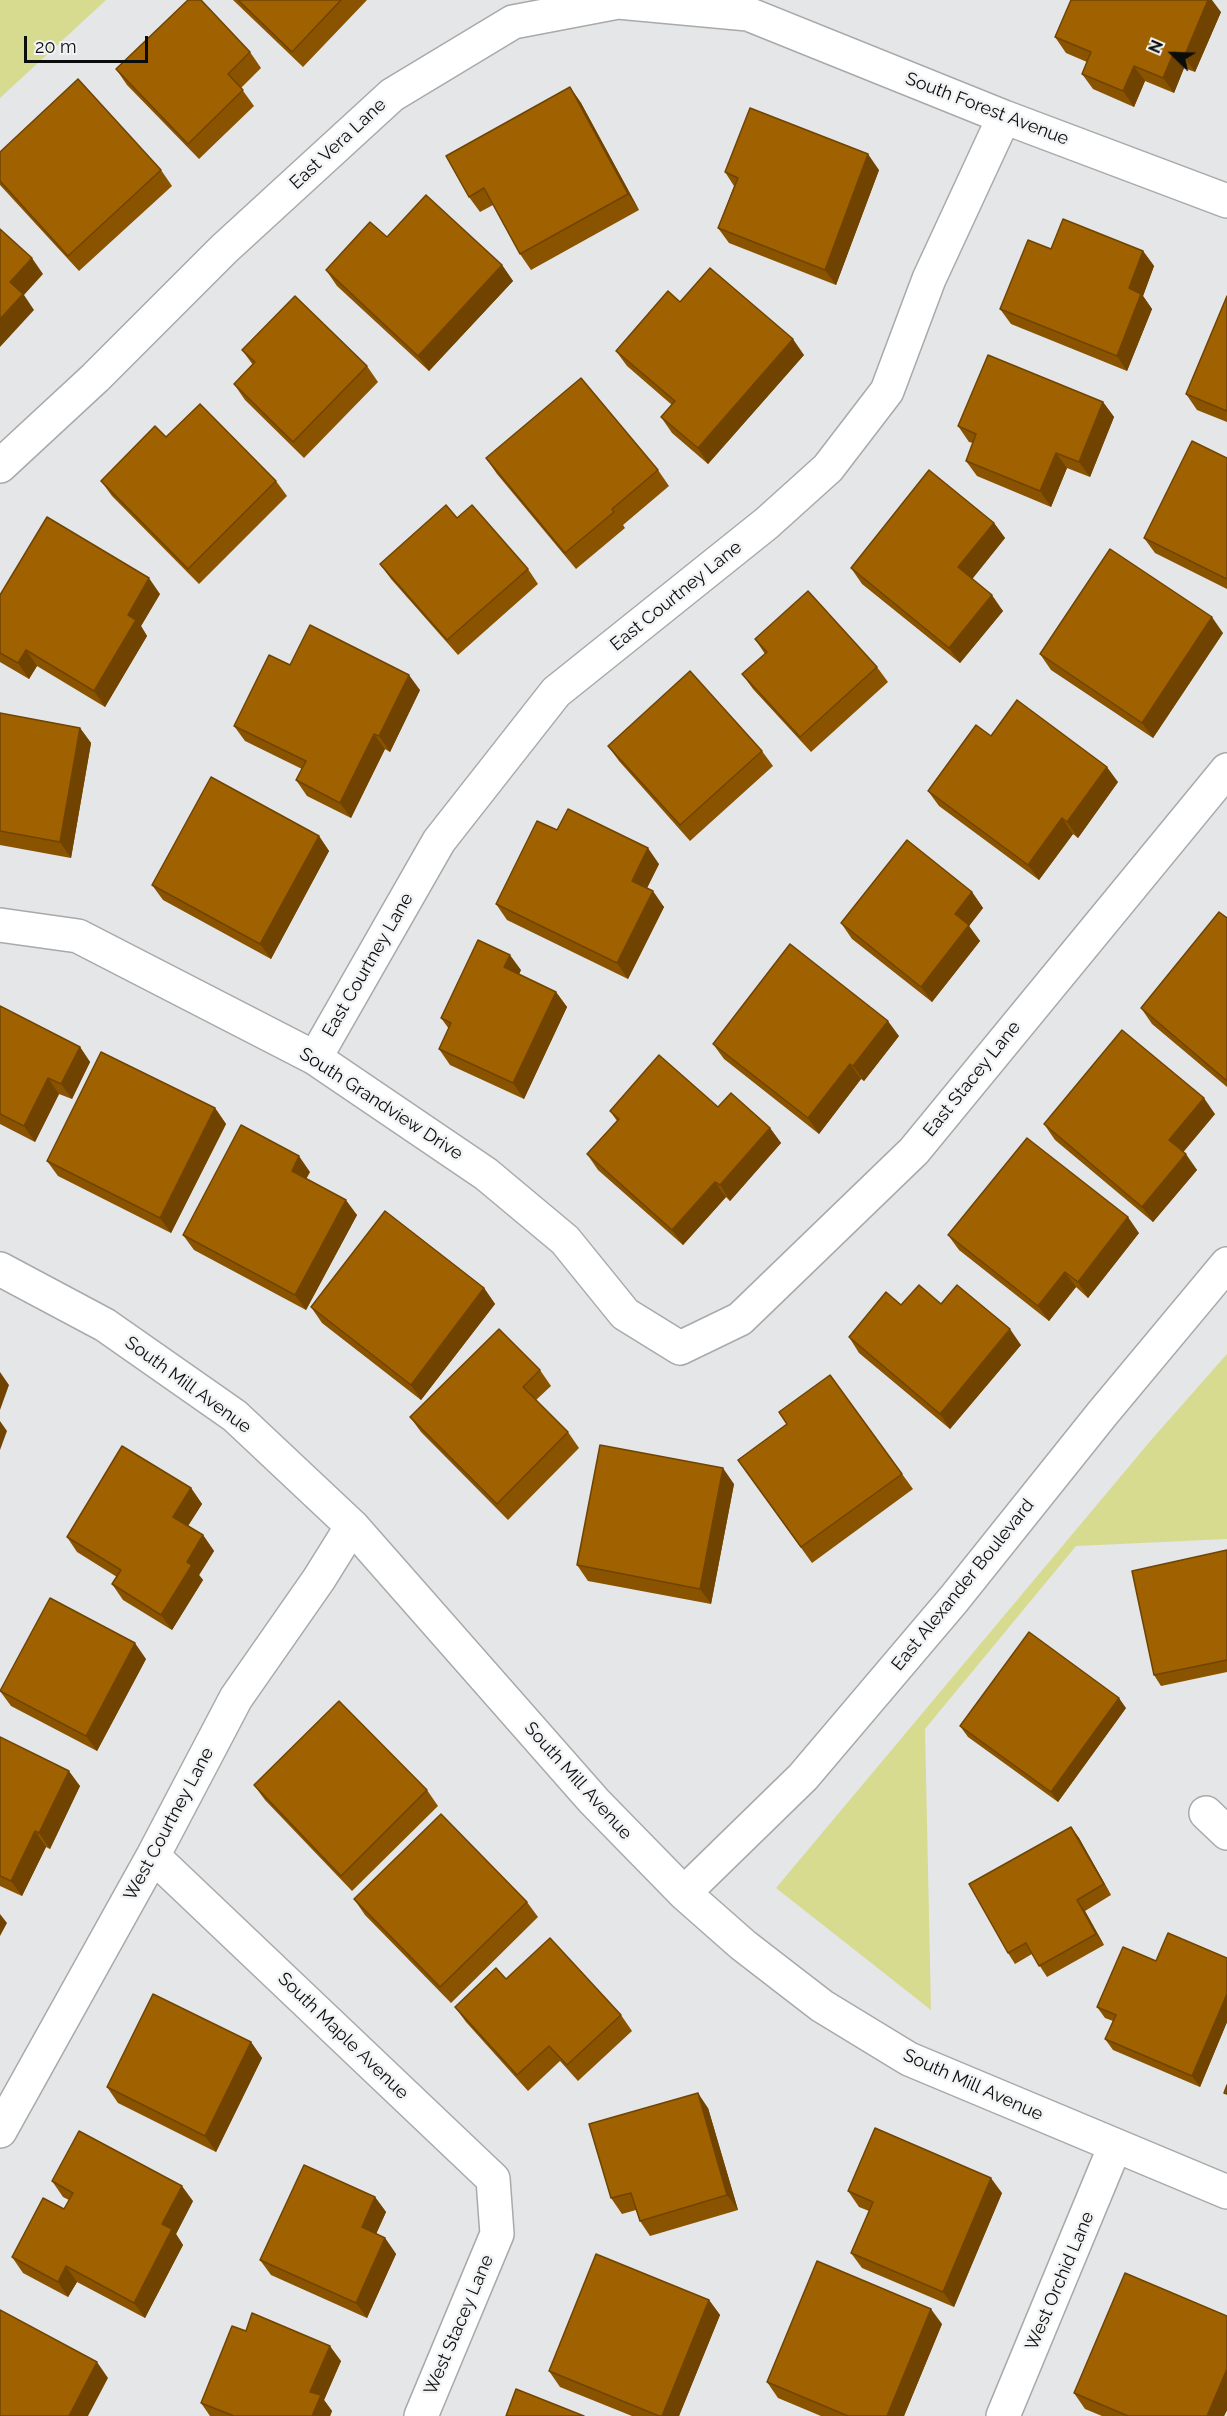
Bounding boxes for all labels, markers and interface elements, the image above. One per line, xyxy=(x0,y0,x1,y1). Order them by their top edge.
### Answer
scale bar xyxy=(27,24,152,62)
north arrow xyxy=(1143,24,1203,84)
text: 20 m xyxy=(35,36,77,57)
text: N xyxy=(1145,37,1167,56)
street label: South Forest Avenue xyxy=(902,68,1072,150)
street label: East Vera Lane xyxy=(285,94,391,194)
street label: East Courtney Lane xyxy=(606,536,746,656)
street label: East Courtney Lane xyxy=(318,889,418,1041)
street label: East Stacey Lane xyxy=(919,1017,1025,1141)
street label: South Grandview Drive xyxy=(295,1043,467,1165)
street label: South Mill Avenue xyxy=(121,1332,255,1438)
street label: East Alexander Boulevard xyxy=(887,1495,1039,1675)
street label: South Mill Avenue xyxy=(520,1718,636,1844)
street label: West Courtney Lane xyxy=(120,1744,218,1904)
street label: South Maple Avenue xyxy=(273,1968,413,2104)
street label: South Mill Avenue xyxy=(900,2044,1046,2126)
street label: West Orchid Lane xyxy=(1021,2208,1099,2354)
street label: West Stacey Lane xyxy=(420,2252,498,2398)

